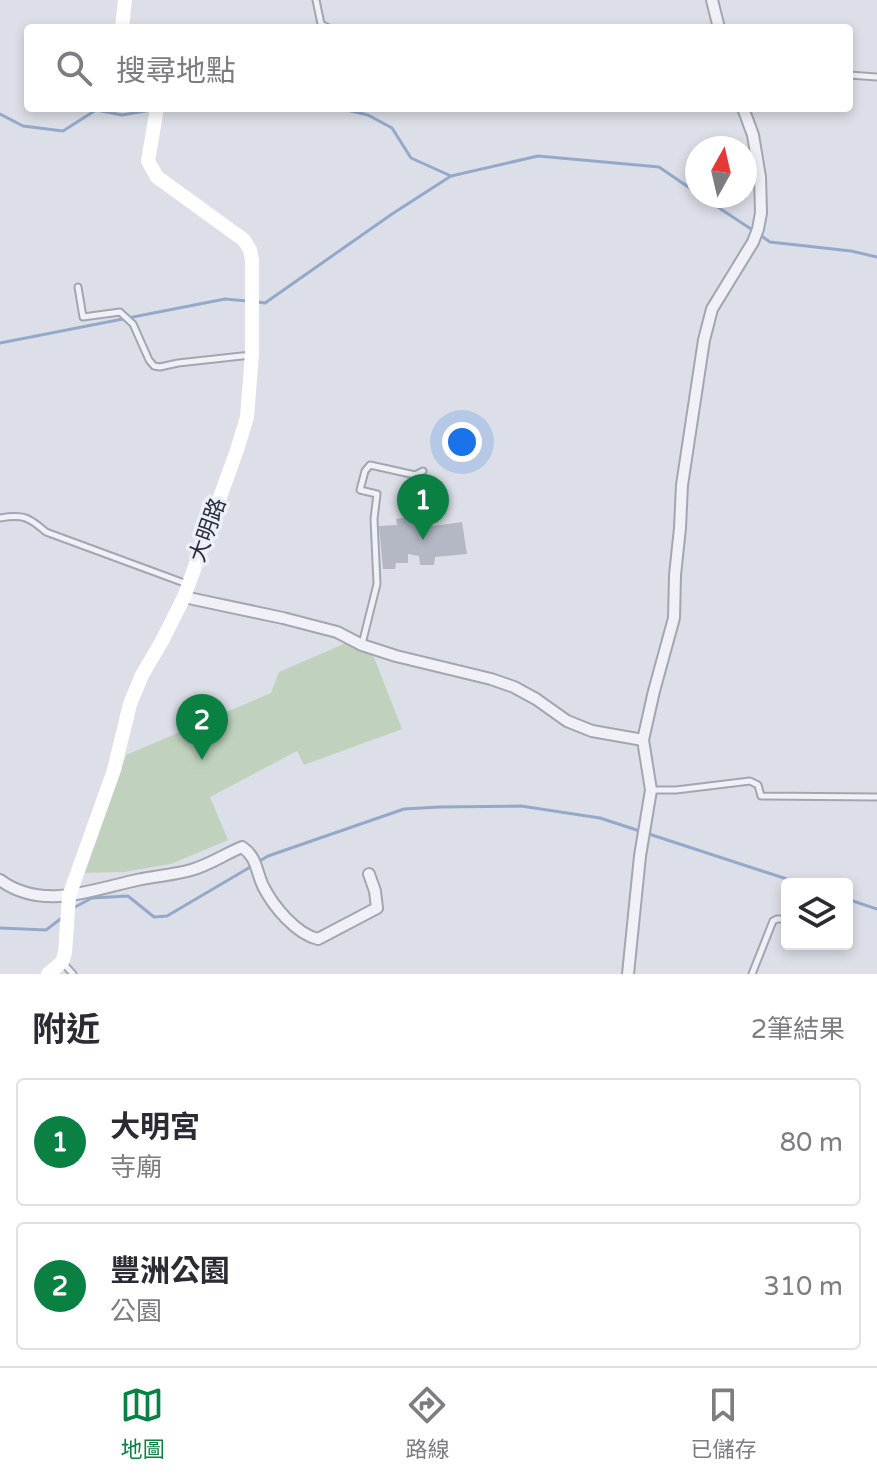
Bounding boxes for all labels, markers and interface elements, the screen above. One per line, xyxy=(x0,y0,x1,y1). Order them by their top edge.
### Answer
search box xyxy=(24,24,853,112)
icon: search xyxy=(52,46,96,90)
text: 搜尋地點 xyxy=(116,53,236,90)
north arrow xyxy=(685,136,757,208)
your location xyxy=(442,422,482,462)
pin: 1 xyxy=(397,474,449,540)
street label: 大明路 xyxy=(184,495,232,565)
pin: 2 xyxy=(176,694,228,760)
map controls xyxy=(781,878,853,950)
button: layers xyxy=(781,878,853,950)
text: 附近 xyxy=(32,1010,100,1051)
text: 2筆結果 xyxy=(751,1014,845,1045)
text: 大明宮 xyxy=(110,1109,200,1146)
text: 1 xyxy=(52,1127,68,1158)
text: 80 m xyxy=(780,1127,843,1158)
text: 寺廟 xyxy=(110,1152,162,1183)
text: 豐洲公園 xyxy=(110,1253,230,1290)
text: 2 xyxy=(52,1271,68,1302)
text: 310 m xyxy=(763,1271,843,1302)
text: 公園 xyxy=(110,1296,162,1327)
tab: 地圖 xyxy=(120,1383,165,1463)
tab: 路線 xyxy=(405,1383,450,1463)
tab: 已儲存 xyxy=(690,1383,757,1463)

